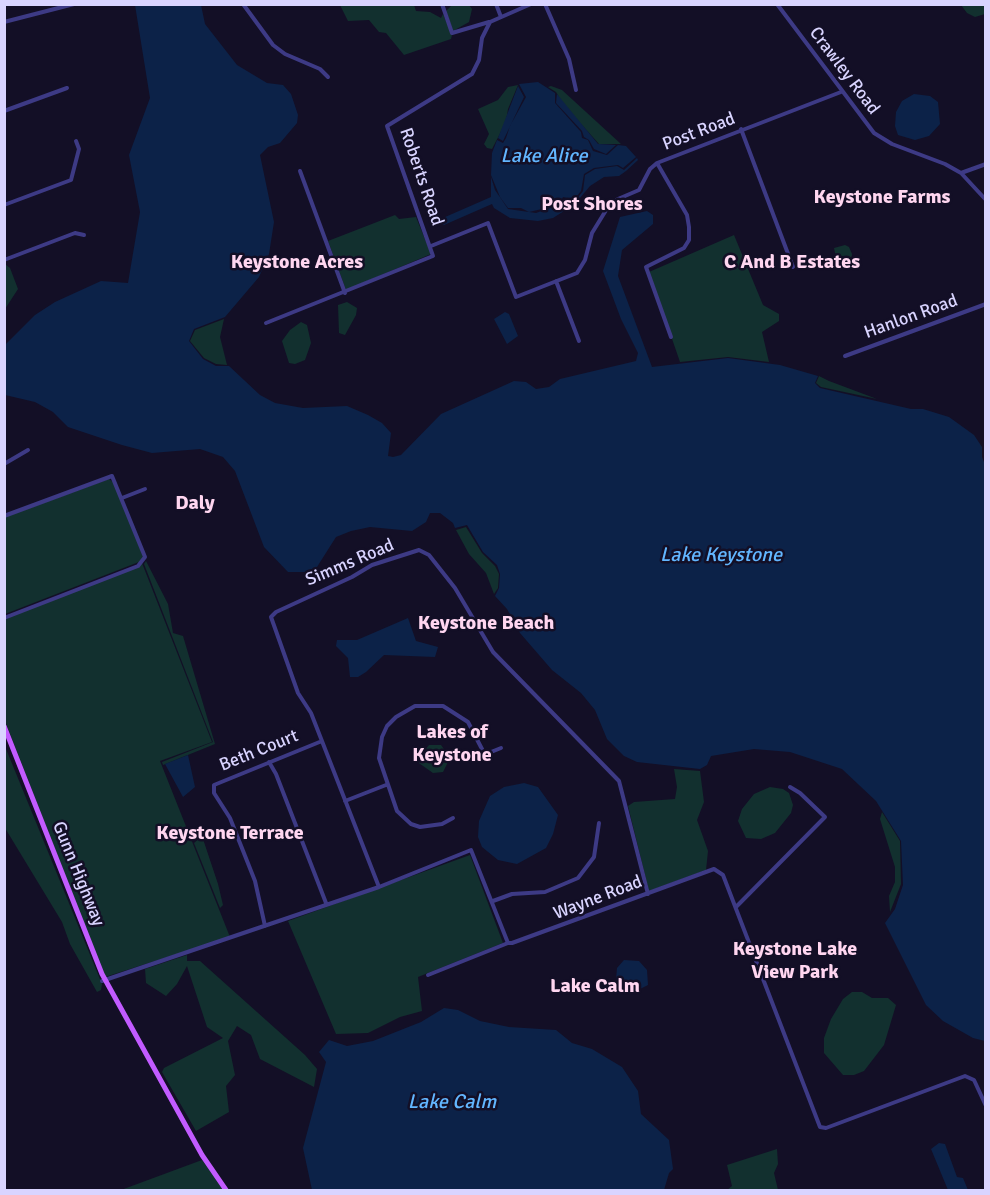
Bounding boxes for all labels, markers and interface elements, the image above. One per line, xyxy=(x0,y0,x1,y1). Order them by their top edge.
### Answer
street label: Crawley Road xyxy=(804,23,884,119)
street label: Post Road xyxy=(660,108,738,156)
street label: Roberts Road xyxy=(394,125,448,229)
water label: Lake Alice xyxy=(501,145,587,169)
district label: Keystone Farms xyxy=(814,186,950,210)
district label: Post Shores xyxy=(541,193,643,217)
district label: Keystone Acres xyxy=(231,251,363,275)
district label: C And B Estates xyxy=(724,251,860,275)
street label: Hanlon Road xyxy=(861,290,961,344)
district label: Daly xyxy=(175,492,215,516)
street label: Simms Road xyxy=(303,535,397,591)
water label: Lake Keystone xyxy=(660,544,782,568)
district label: Keystone Beach xyxy=(418,612,554,636)
district label: Lakes of Keystone xyxy=(412,721,492,768)
street label: Beth Court xyxy=(216,725,302,777)
street label: Gunn Highway xyxy=(47,818,109,930)
district label: Keystone Terrace xyxy=(156,822,304,846)
street label: Wayne Road xyxy=(551,871,645,925)
district label: Keystone Lake View Park xyxy=(733,938,857,985)
district label: Lake Calm xyxy=(550,975,640,999)
water label: Lake Calm xyxy=(408,1091,496,1115)

